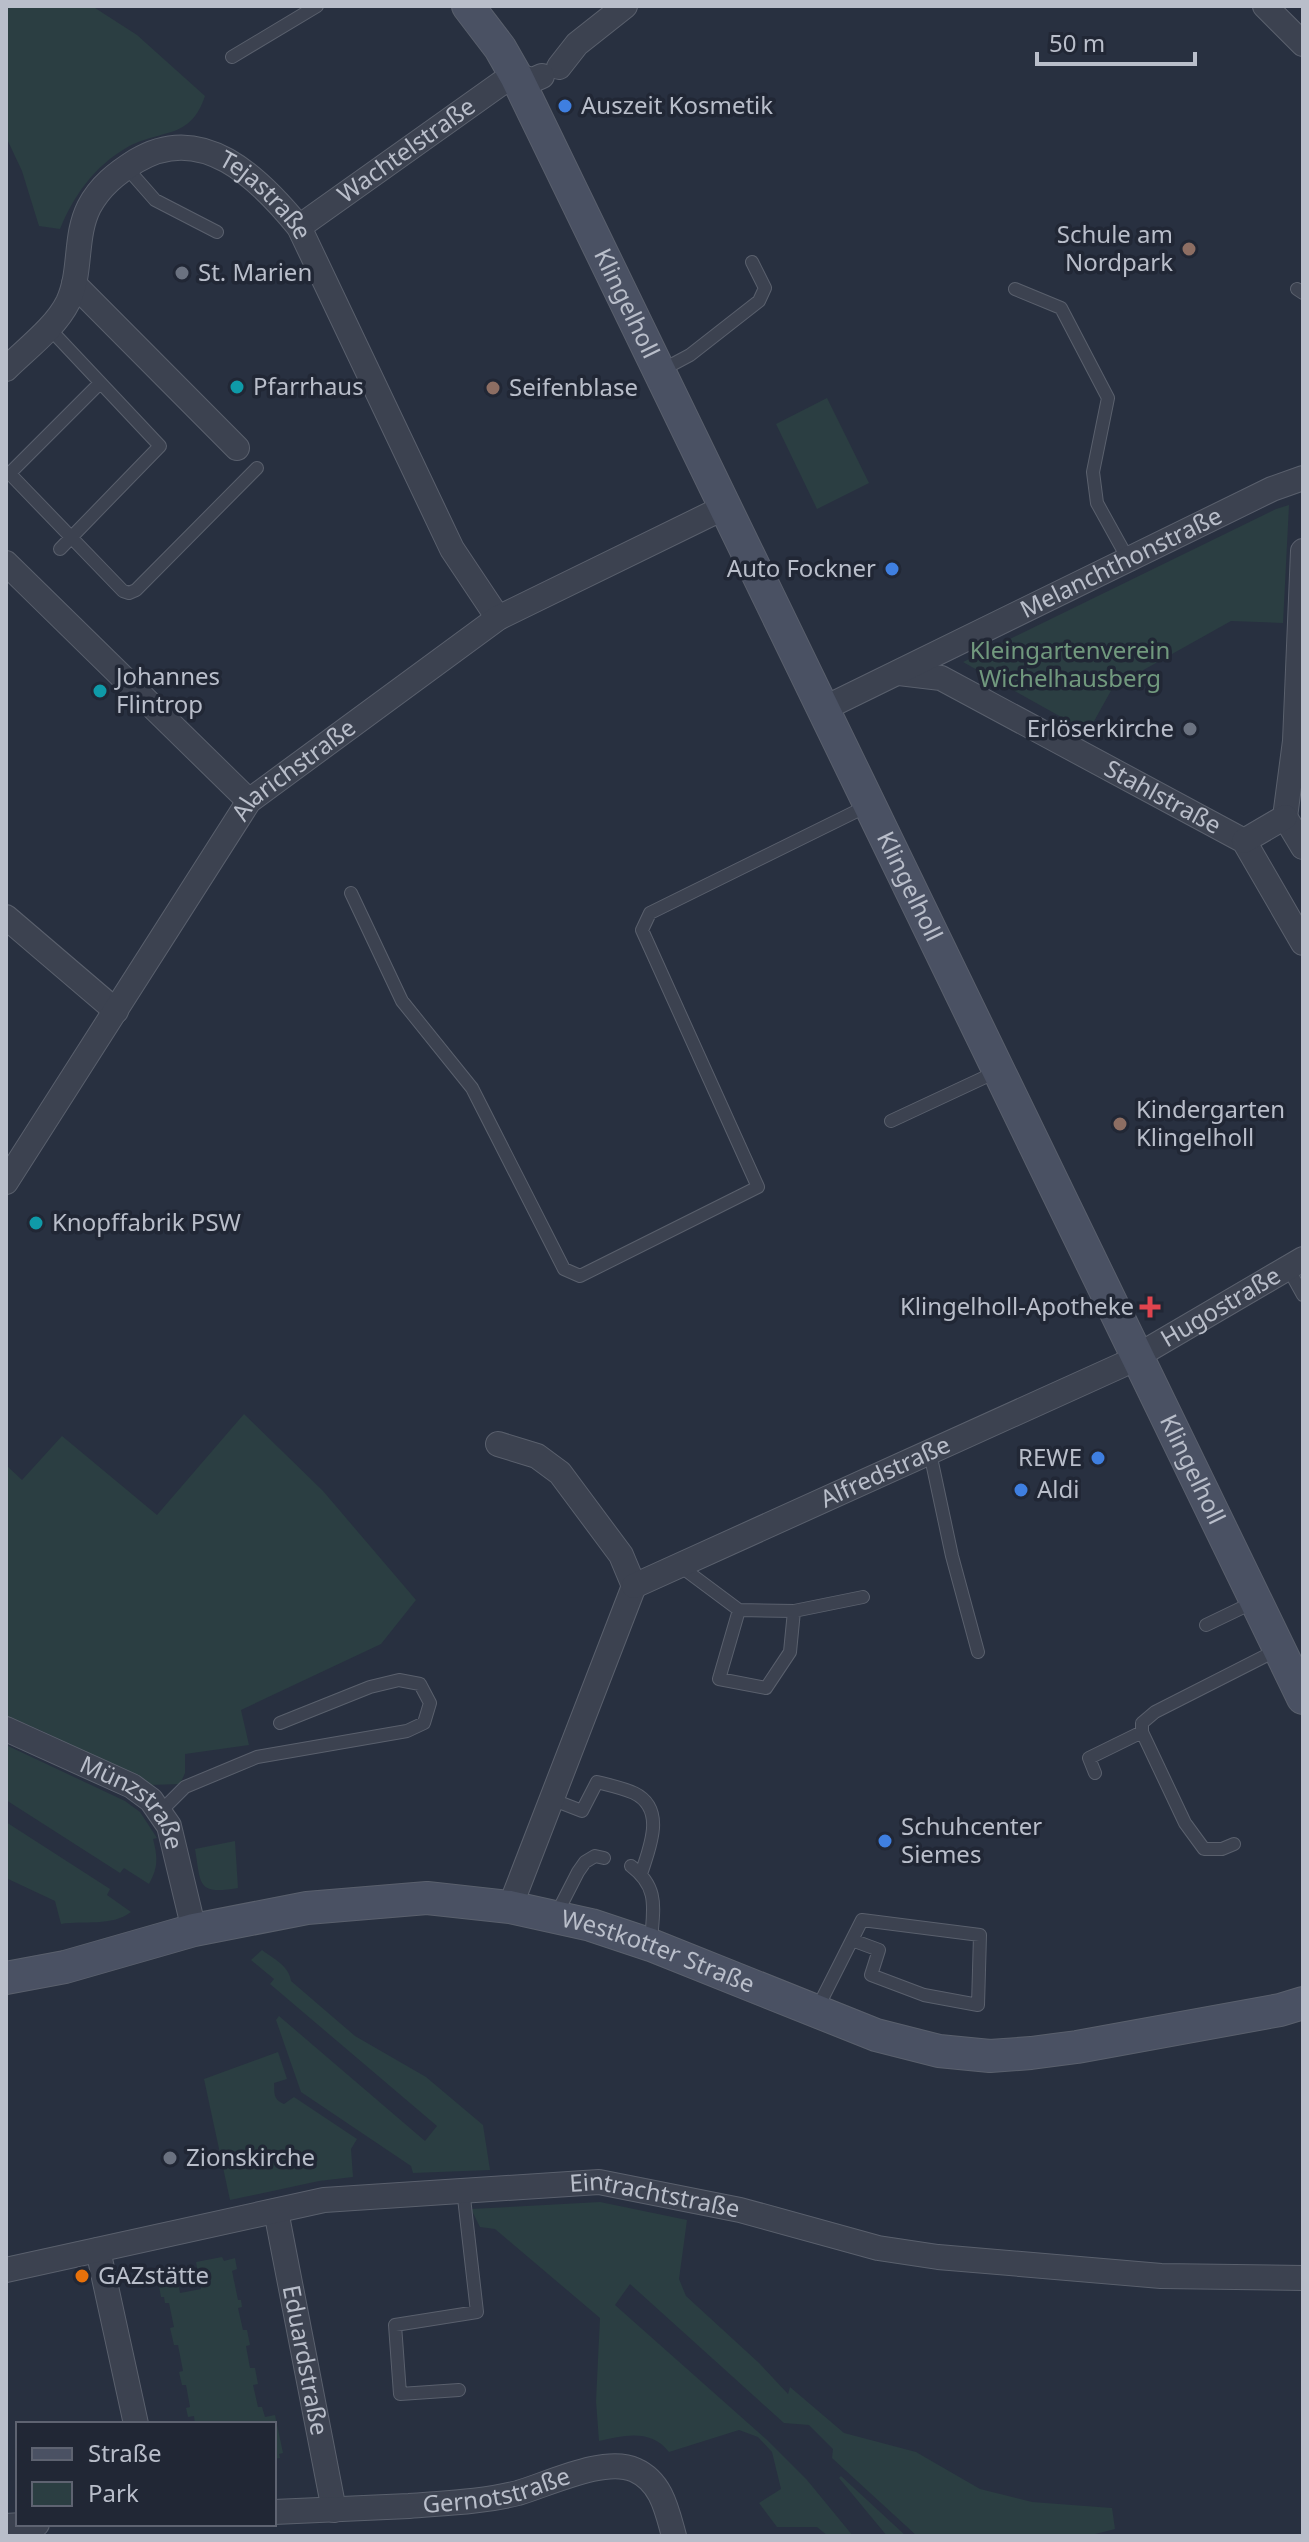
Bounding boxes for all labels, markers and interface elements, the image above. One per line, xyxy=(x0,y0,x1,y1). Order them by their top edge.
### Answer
scale bar xyxy=(1037,16,1195,66)
text: 50 m xyxy=(1049,26,1105,59)
place label: Auszeit Kosmetik xyxy=(581,88,773,121)
street label: Wachtelstraße xyxy=(330,89,481,210)
marker: Auszeit Kosmetik xyxy=(556,97,574,115)
street label: Tejastraße xyxy=(214,142,320,244)
place label: Schule am Nordpark xyxy=(1057,217,1173,278)
marker: Schule am Nordpark xyxy=(1180,240,1198,258)
street label: Klingelholl xyxy=(587,242,668,363)
place label: St. Marien xyxy=(198,255,312,288)
marker: St. Marien xyxy=(173,264,191,282)
place label: Pfarrhaus xyxy=(253,369,364,402)
place label: Seifenblase xyxy=(509,370,638,403)
marker: Pfarrhaus xyxy=(228,378,246,396)
marker: Seifenblase xyxy=(484,379,502,397)
street label: Melanchthonstraße xyxy=(1014,498,1227,625)
place label: Auto Fockner xyxy=(727,551,876,584)
marker: Auto Fockner xyxy=(883,560,901,578)
park label: Kleingartenverein Wichelhausberg xyxy=(970,633,1170,694)
place label: Johannes Flintrop xyxy=(114,659,220,720)
marker: Johannes Flintrop xyxy=(91,682,109,700)
street label: Alarichstraße xyxy=(223,710,362,826)
place label: Erlöserkirche xyxy=(1027,711,1174,744)
marker: Erlöserkirche xyxy=(1181,720,1199,738)
street label: Stahlstraße xyxy=(1099,751,1228,841)
street label: Klingelholl xyxy=(870,825,951,946)
place label: Kindergarten Klingelholl xyxy=(1136,1092,1285,1153)
marker: Kindergarten Klingelholl xyxy=(1111,1115,1129,1133)
place label: Knopffabrik PSW xyxy=(52,1205,242,1238)
marker: Knopffabrik PSW xyxy=(27,1214,45,1232)
street label: Hugostraße xyxy=(1154,1258,1286,1354)
place label: Klingelholl-Apotheke xyxy=(900,1289,1134,1322)
marker: Klingelholl-Apotheke xyxy=(1141,1298,1159,1316)
street label: Klingelholl xyxy=(1153,1408,1234,1529)
street label: Alfredstraße xyxy=(815,1427,955,1515)
place label: REWE xyxy=(1018,1440,1082,1473)
marker: REWE xyxy=(1089,1449,1107,1467)
place label: Aldi xyxy=(1037,1472,1079,1505)
marker: Aldi xyxy=(1012,1481,1030,1499)
street label: Münzstraße xyxy=(75,1747,192,1853)
place label: Schuhcenter Siemes xyxy=(901,1809,1042,1870)
marker: Schuhcenter Siemes xyxy=(876,1832,894,1850)
street label: Westkotter Straße xyxy=(559,1901,760,2000)
place label: Zionskirche xyxy=(186,2140,315,2173)
marker: Zionskirche xyxy=(161,2149,179,2167)
street label: Eintrachtstraße xyxy=(568,2164,743,2225)
place label: GAZstätte xyxy=(98,2258,209,2291)
marker: GAZstätte xyxy=(73,2267,91,2285)
street label: Eduardstraße xyxy=(276,2282,337,2438)
legend xyxy=(16,2422,276,2526)
text: Straße xyxy=(88,2436,161,2469)
street label: Gernotstraße xyxy=(421,2458,574,2520)
text: Park xyxy=(88,2476,139,2509)

